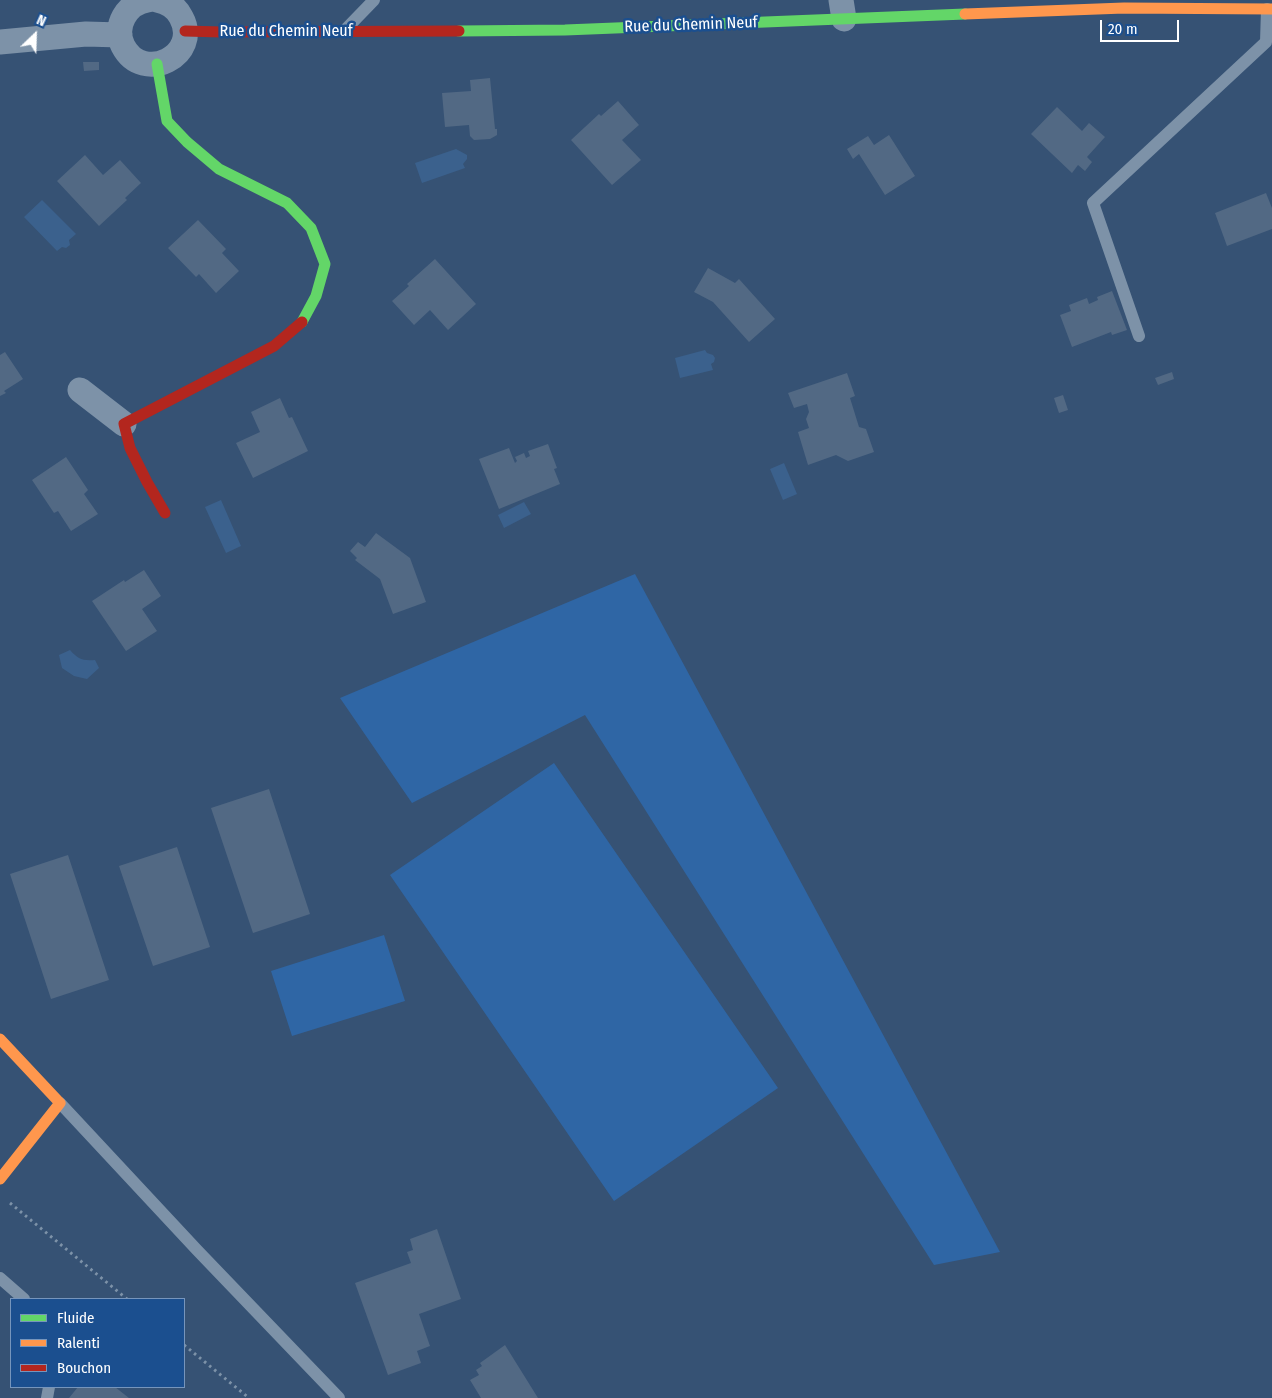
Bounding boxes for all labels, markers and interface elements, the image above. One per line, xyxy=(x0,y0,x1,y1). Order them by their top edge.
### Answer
north arrow xyxy=(10,10,60,60)
scale bar xyxy=(1102,10,1181,42)
text: N xyxy=(34,11,49,30)
street label: Rue du Chemin Neuf xyxy=(624,13,758,37)
text: 20 m xyxy=(1108,20,1138,38)
street label: Rue du Chemin Neuf xyxy=(219,22,353,42)
legend xyxy=(10,1298,185,1388)
text: Fluide xyxy=(57,1309,94,1327)
text: Ralenti xyxy=(57,1334,100,1352)
text: Bouchon xyxy=(57,1359,111,1377)

